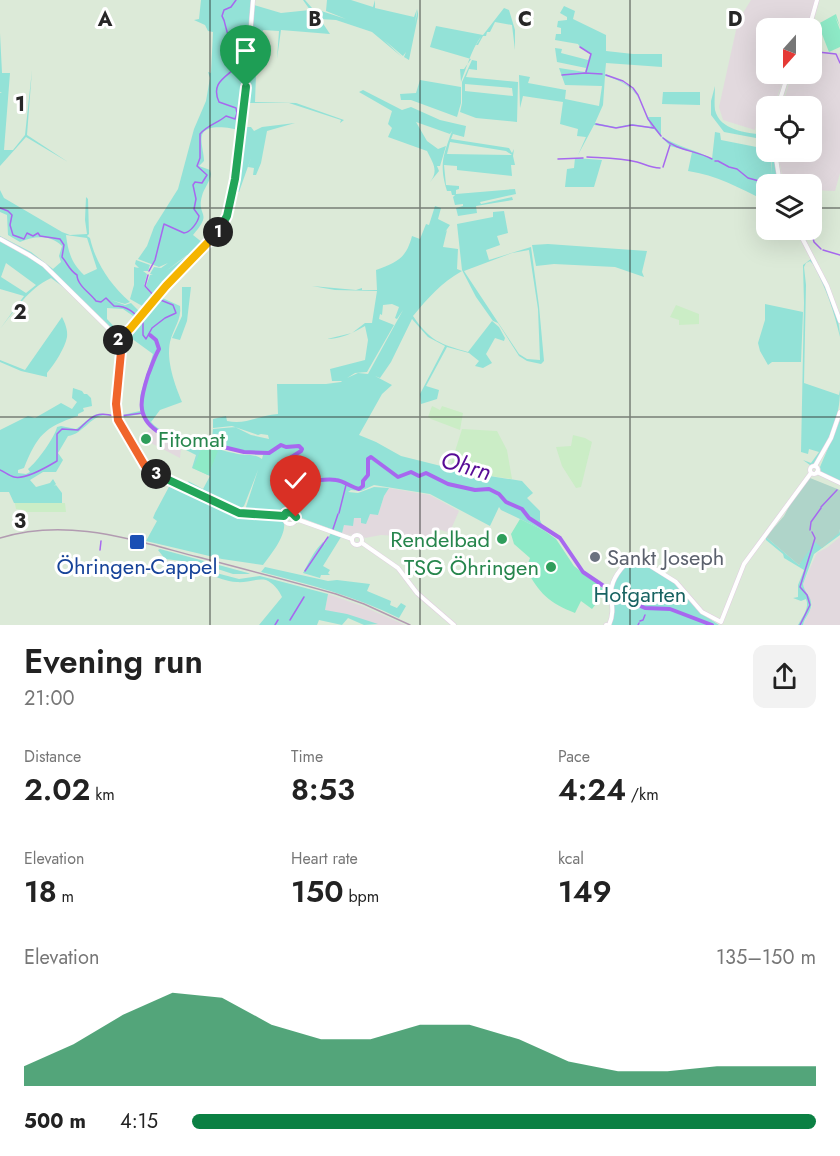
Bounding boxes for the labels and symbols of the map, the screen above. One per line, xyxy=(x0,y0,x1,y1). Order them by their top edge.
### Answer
text: A xyxy=(97,5,113,34)
text: B xyxy=(308,5,322,34)
text: C xyxy=(518,5,532,34)
text: D xyxy=(728,5,742,34)
north arrow xyxy=(756,18,822,84)
pin xyxy=(220,25,271,87)
text: 1 xyxy=(15,90,25,119)
pin: 1 xyxy=(203,217,233,247)
text: 2 xyxy=(13,298,27,327)
pin: 2 xyxy=(103,325,133,355)
place label: Fitomat xyxy=(158,423,226,455)
marker: Fitomat xyxy=(139,432,153,446)
water label: Ohrn xyxy=(437,442,495,489)
pin xyxy=(270,455,321,517)
pin: 3 xyxy=(141,459,171,489)
text: 3 xyxy=(14,507,26,536)
place label: Rendelbad xyxy=(390,523,490,555)
marker: Rendelbad xyxy=(495,532,509,546)
marker: Öhringen-Cappel xyxy=(128,533,146,551)
place label: Sankt Joseph xyxy=(607,541,724,573)
place label: Öhringen-Cappel xyxy=(57,550,217,582)
marker: Sankt Joseph xyxy=(588,550,602,564)
place label: TSG Öhringen xyxy=(404,551,539,583)
marker: TSG Öhringen xyxy=(544,560,558,574)
park label: Hofgarten xyxy=(594,578,686,610)

